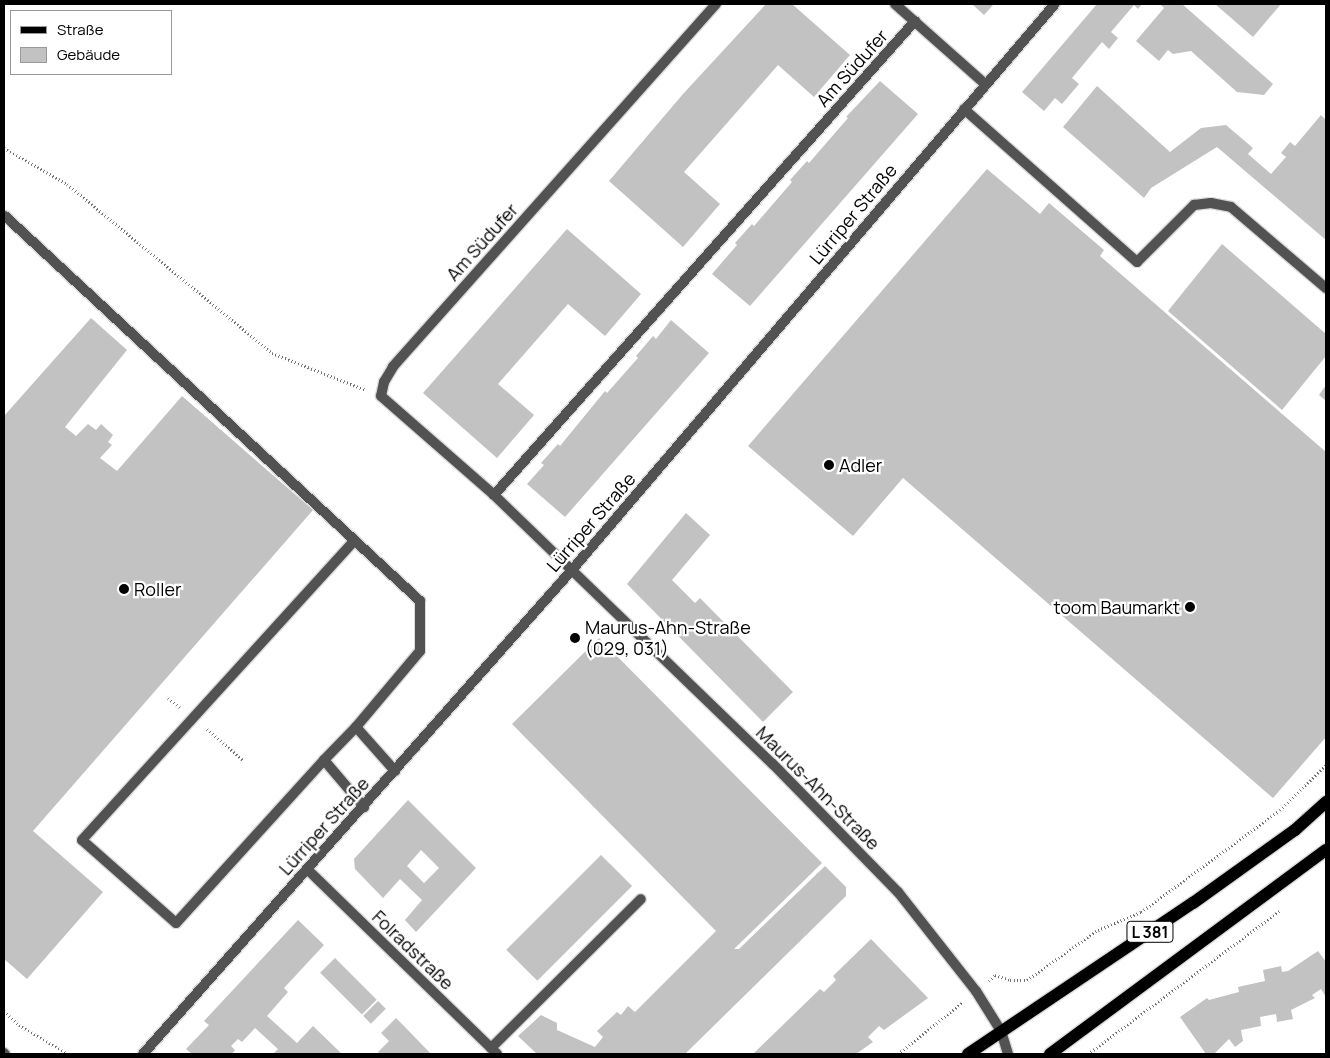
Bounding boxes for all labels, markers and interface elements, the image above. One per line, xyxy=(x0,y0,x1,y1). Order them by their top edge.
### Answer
legend xyxy=(10,10,172,75)
text: Straße xyxy=(57,19,103,40)
street label: Am Südufer xyxy=(812,25,892,111)
text: Gebäude xyxy=(57,44,120,65)
street label: Lürriper Straße xyxy=(805,160,901,268)
street label: Am Südufer xyxy=(442,199,522,285)
place label: Adler xyxy=(839,454,882,476)
marker: Adler xyxy=(823,459,835,471)
street label: Lürriper Straße xyxy=(542,468,640,576)
place label: Roller xyxy=(134,578,181,600)
marker: Roller xyxy=(118,583,130,595)
place label: toom Baumarkt xyxy=(1053,596,1180,618)
marker: toom Baumarkt xyxy=(1184,601,1196,613)
place label: Maurus-Ahn-Straße (029, 031) xyxy=(585,617,751,660)
marker: Maurus-Ahn-Straße (029, 031) xyxy=(569,632,581,644)
street label: Maurus-Ahn-Straße xyxy=(752,722,884,854)
street label: Lürriper Straße xyxy=(274,773,374,879)
street label: Folradstraße xyxy=(368,906,458,994)
road number: L 381 xyxy=(1125,919,1175,946)

